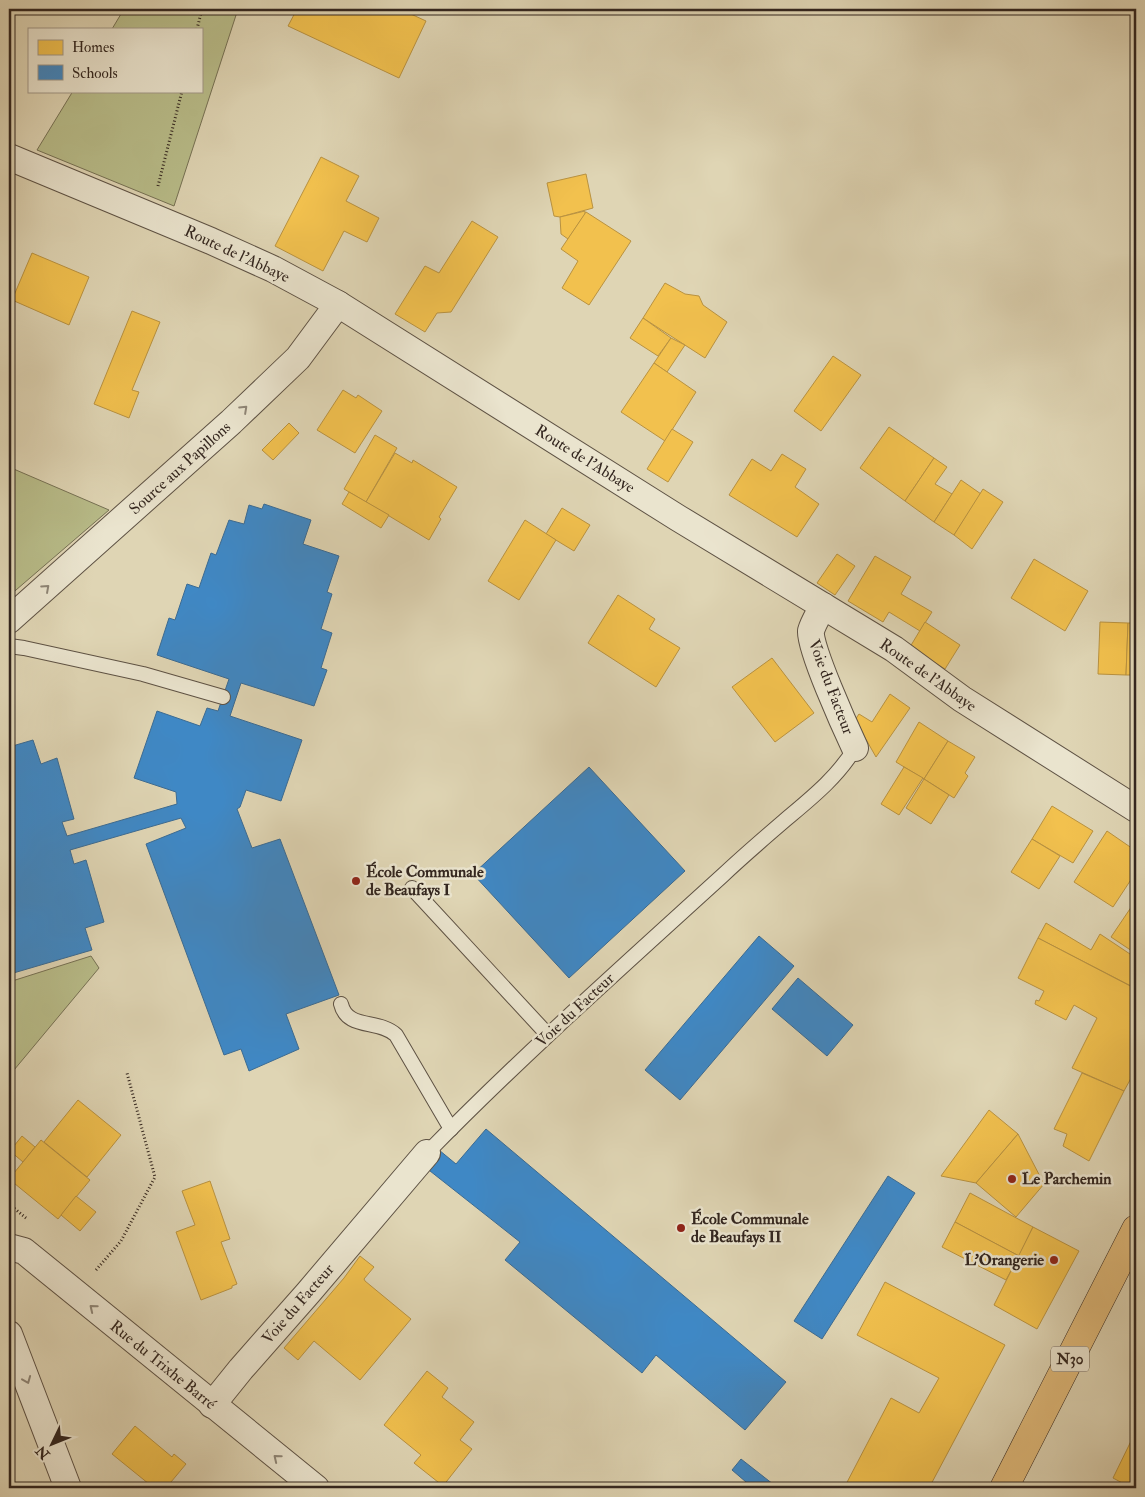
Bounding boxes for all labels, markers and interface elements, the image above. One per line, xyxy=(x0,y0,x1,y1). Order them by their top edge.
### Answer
legend xyxy=(28,28,202,92)
text: Homes xyxy=(72,38,114,57)
text: Schools xyxy=(72,64,118,83)
street label: Route de l'Abbaye xyxy=(181,221,293,287)
one-way arrow xyxy=(238,406,247,415)
street label: Source aux Papillons xyxy=(125,417,236,520)
street label: Route de l'Abbaye xyxy=(531,420,639,498)
one-way arrow xyxy=(40,585,49,594)
street label: Route de l'Abbaye xyxy=(876,634,981,716)
street label: Voie du Facteur xyxy=(804,637,858,737)
place label: École Communale de Beaufays I xyxy=(366,861,484,901)
marker: École Communale de Beaufays I xyxy=(350,875,362,887)
street label: Voie du Facteur xyxy=(532,969,618,1051)
place label: Le Parchemin xyxy=(1022,1169,1112,1189)
marker: Le Parchemin xyxy=(1006,1173,1018,1185)
place label: École Communale de Beaufays II xyxy=(691,1208,809,1248)
marker: École Communale de Beaufays II xyxy=(675,1222,687,1234)
place label: L'Orangerie xyxy=(965,1250,1044,1271)
marker: L'Orangerie xyxy=(1048,1254,1060,1266)
street label: Voie du Facteur xyxy=(258,1260,338,1348)
one-way arrow xyxy=(90,1305,99,1313)
street label: Rue du Trixhe Barré xyxy=(106,1316,220,1414)
road number: N30 xyxy=(1051,1346,1089,1372)
one-way arrow xyxy=(20,1375,31,1384)
north arrow xyxy=(28,1420,78,1470)
text: N xyxy=(32,1442,54,1464)
one-way arrow xyxy=(274,1454,283,1463)

